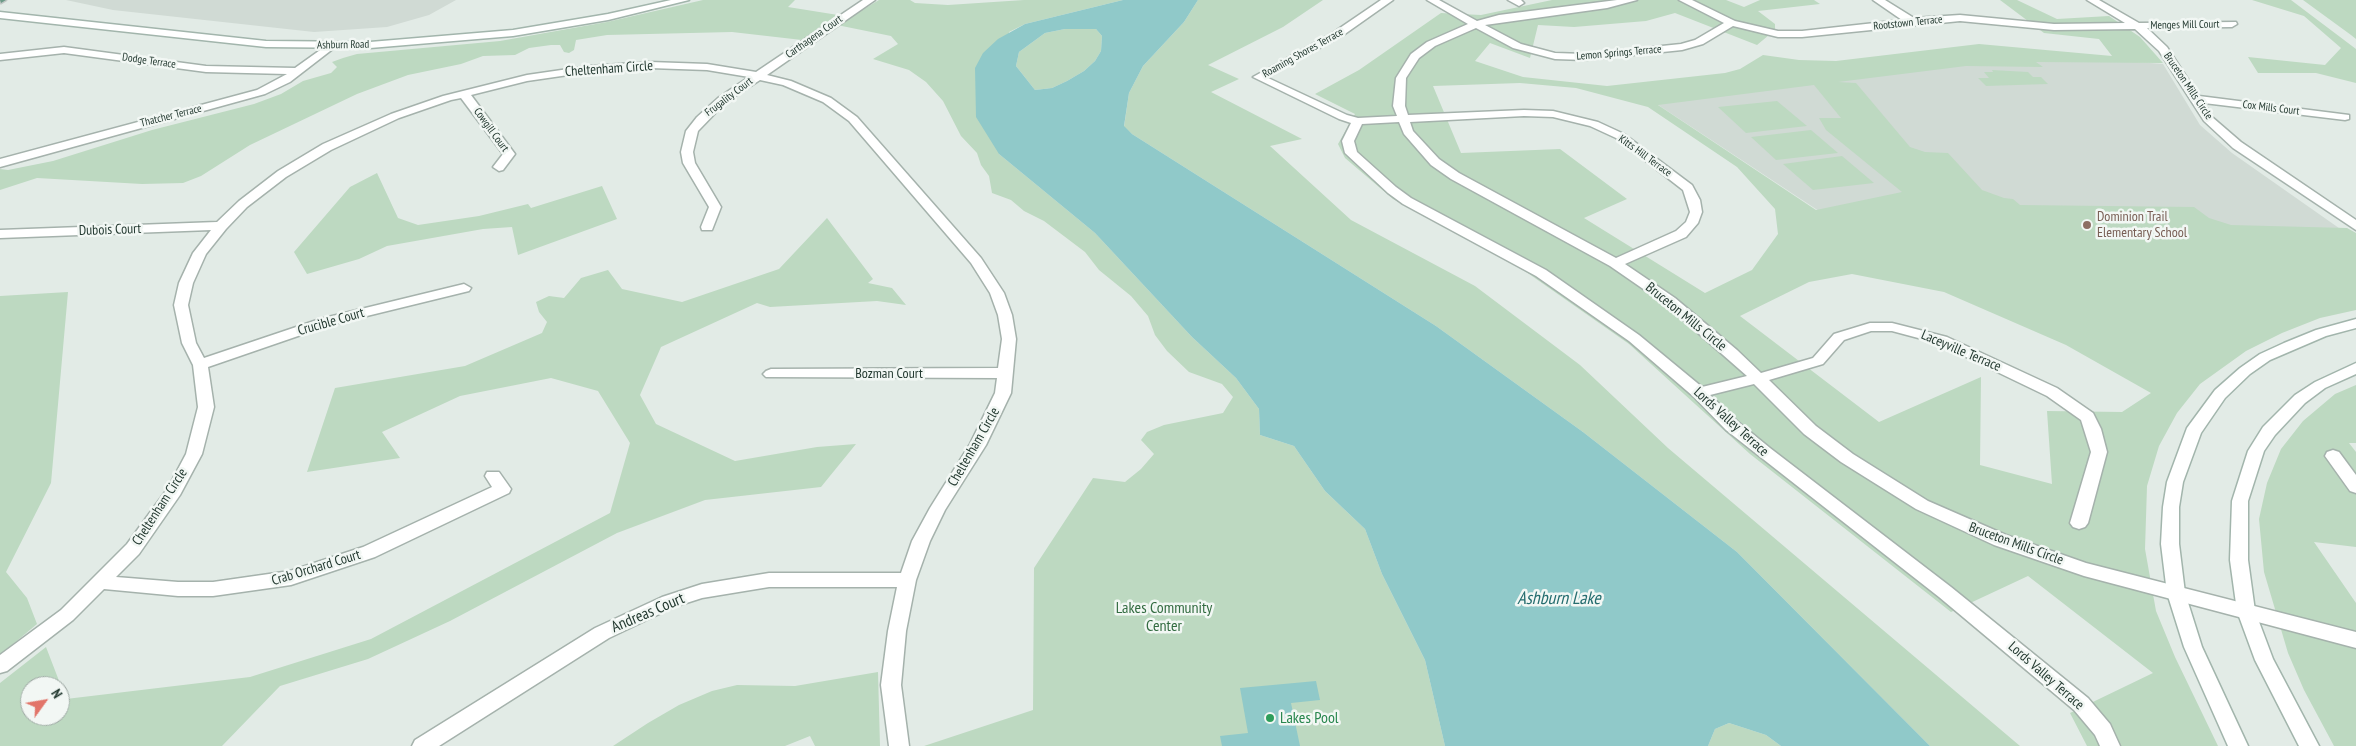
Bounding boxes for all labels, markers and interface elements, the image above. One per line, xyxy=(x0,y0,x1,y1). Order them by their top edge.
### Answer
street label: Carthagena Court xyxy=(783,13,845,61)
street label: Rootstown Terrace xyxy=(1873,13,1943,33)
street label: Menges Mill Court xyxy=(2150,18,2220,32)
street label: Roaming Shores Terrace xyxy=(1260,25,1346,81)
street label: Ashburn Road xyxy=(317,38,369,52)
street label: Lemon Springs Terrace xyxy=(1576,43,1662,63)
street label: Bruceton Mills Circle xyxy=(2161,50,2215,122)
street label: Dodge Terrace xyxy=(121,51,177,71)
street label: Cheltenham Circle xyxy=(564,58,654,80)
street label: Frugality Court xyxy=(702,75,756,119)
street label: Cox Mills Court xyxy=(2242,98,2300,118)
street label: Thatcher Terrace xyxy=(139,102,203,130)
street label: Cowgill Court xyxy=(471,106,511,154)
street label: Kitts Hill Terrace xyxy=(1616,132,1674,180)
place label: Dominion Trail Elementary School xyxy=(2097,209,2187,242)
marker: Dominion Trail Elementary School xyxy=(2081,219,2093,231)
street label: Dubois Court xyxy=(78,221,142,239)
street label: Bruceton Mills Circle xyxy=(1642,279,1730,355)
street label: Crucible Court xyxy=(296,304,366,340)
street label: Laceyville Terrace xyxy=(1919,327,2003,375)
street label: Bozman Court xyxy=(855,366,923,382)
street label: Lords Valley Terrace xyxy=(1690,384,1772,460)
street label: Cheltenham Circle xyxy=(945,405,1003,489)
street label: Cheltenham Circle xyxy=(129,465,191,549)
street label: Bruceton Mills Circle xyxy=(1966,519,2066,569)
street label: Crab Orchard Court xyxy=(270,547,362,589)
water label: Ashburn Lake xyxy=(1517,588,1601,610)
street label: Andreas Court xyxy=(609,589,687,637)
park label: Lakes Community Center xyxy=(1116,598,1212,636)
street label: Lords Valley Terrace xyxy=(2005,638,2087,714)
north arrow xyxy=(20,676,70,726)
text: N xyxy=(47,686,67,702)
place label: Lakes Pool xyxy=(1280,708,1339,728)
marker: Lakes Pool xyxy=(1264,712,1276,724)

